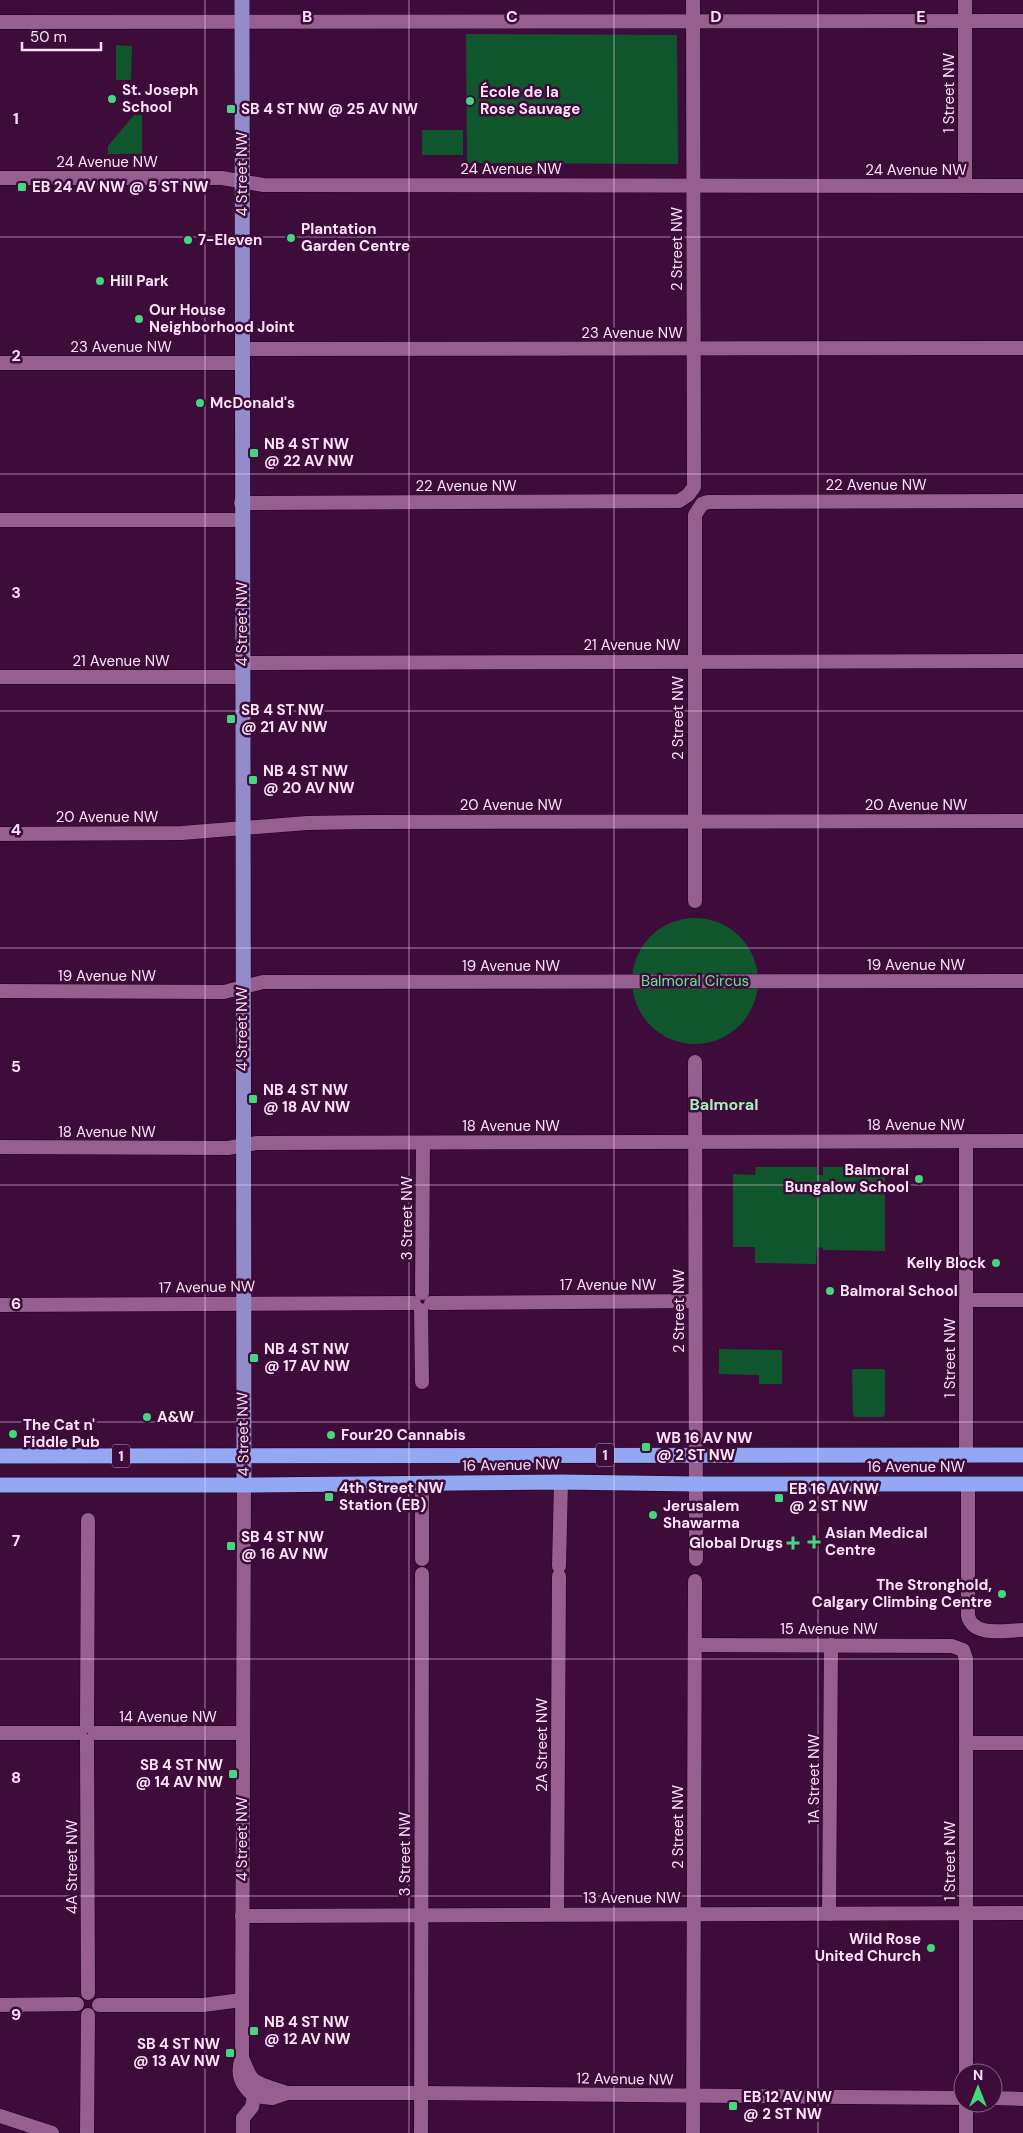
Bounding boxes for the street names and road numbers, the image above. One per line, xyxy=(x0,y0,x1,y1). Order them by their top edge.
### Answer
street label: 1 Street NW xyxy=(939,52,959,133)
street label: 4 Street NW xyxy=(232,131,252,216)
street label: 24 Avenue NW xyxy=(56,152,158,172)
street label: 24 Avenue NW xyxy=(460,159,562,179)
street label: 24 Avenue NW xyxy=(865,160,967,180)
street label: 2 Street NW xyxy=(667,207,687,291)
street label: 23 Avenue NW xyxy=(581,323,683,343)
street label: 23 Avenue NW xyxy=(70,337,172,357)
street label: 22 Avenue NW xyxy=(825,475,927,495)
street label: 22 Avenue NW xyxy=(415,476,517,496)
street label: 4 Street NW xyxy=(232,581,252,666)
street label: 21 Avenue NW xyxy=(583,635,681,655)
street label: 21 Avenue NW xyxy=(72,651,170,671)
street label: 2 Street NW xyxy=(668,676,688,760)
street label: 20 Avenue NW xyxy=(460,795,563,815)
street label: 20 Avenue NW xyxy=(865,795,968,815)
street label: 20 Avenue NW xyxy=(56,807,159,827)
street label: 19 Avenue NW xyxy=(867,955,965,975)
street label: 19 Avenue NW xyxy=(462,956,560,976)
street label: 19 Avenue NW xyxy=(58,966,156,986)
street label: 4 Street NW xyxy=(232,986,252,1071)
street label: 18 Avenue NW xyxy=(867,1115,965,1135)
street label: 18 Avenue NW xyxy=(462,1116,560,1136)
street label: 18 Avenue NW xyxy=(58,1122,156,1142)
street label: 3 Street NW xyxy=(397,1175,417,1260)
street label: 2 Street NW xyxy=(669,1269,689,1353)
street label: 17 Avenue NW xyxy=(560,1275,657,1295)
street label: 17 Avenue NW xyxy=(159,1276,256,1298)
street label: 1 Street NW xyxy=(940,1317,960,1398)
street label: 4 Street NW xyxy=(232,1391,254,1476)
road number: 1 xyxy=(112,1444,130,1468)
road number: 1 xyxy=(596,1444,614,1466)
street label: 16 Avenue NW xyxy=(462,1454,561,1476)
street label: 16 Avenue NW xyxy=(867,1457,965,1477)
street label: 15 Avenue NW xyxy=(780,1619,878,1639)
street label: 2A Street NW xyxy=(532,1698,552,1792)
street label: 14 Avenue NW xyxy=(119,1707,217,1727)
street label: 1A Street NW xyxy=(804,1734,824,1824)
street label: 2 Street NW xyxy=(668,1785,688,1869)
street label: 4 Street NW xyxy=(232,1796,252,1881)
street label: 3 Street NW xyxy=(395,1811,415,1896)
street label: 4A Street NW xyxy=(62,1819,82,1914)
street label: 1 Street NW xyxy=(940,1820,960,1901)
street label: 13 Avenue NW xyxy=(583,1888,681,1908)
street label: 12 Avenue NW xyxy=(576,2068,674,2090)

